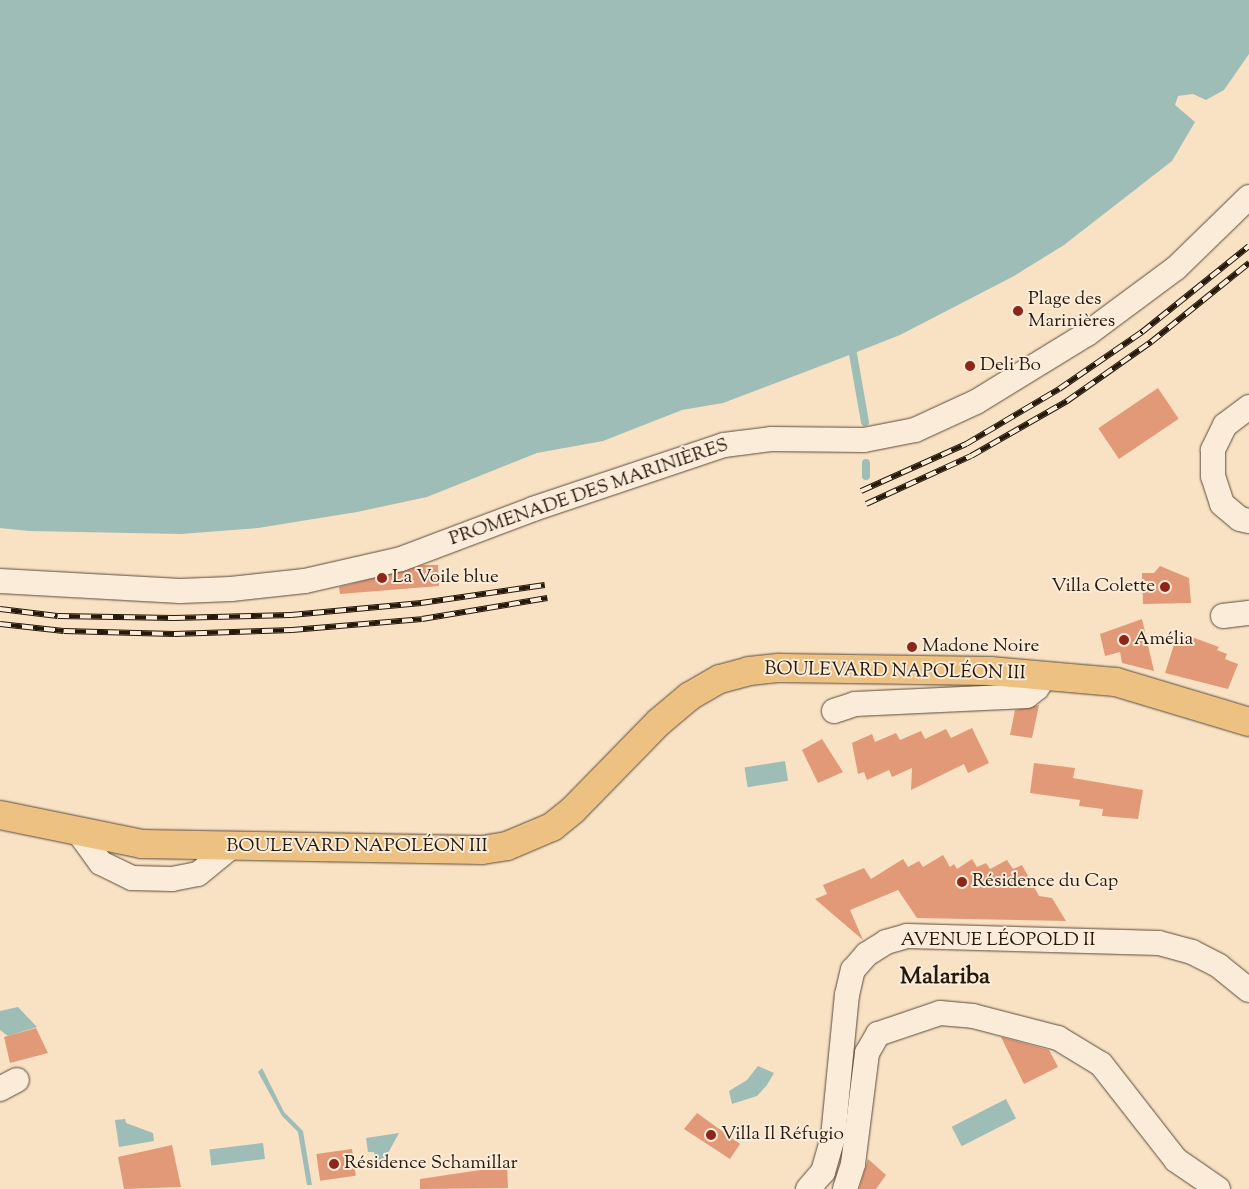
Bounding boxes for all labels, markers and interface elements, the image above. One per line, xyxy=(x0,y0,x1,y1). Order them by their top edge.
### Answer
place label: Plage des Marinières xyxy=(1028,289,1115,333)
marker: Plage des Marinières xyxy=(1012,305,1024,317)
place label: Deli Bo xyxy=(980,355,1041,377)
marker: Deli Bo xyxy=(964,360,976,372)
street label: PROMENADE DES MARINIÈRES xyxy=(447,434,731,552)
place label: La Voile blue xyxy=(392,567,499,589)
marker: La Voile blue xyxy=(376,572,388,584)
place label: Villa Colette xyxy=(1051,576,1155,598)
marker: Villa Colette xyxy=(1159,581,1171,593)
place label: Amélia xyxy=(1134,629,1193,651)
marker: Amélia xyxy=(1118,634,1130,646)
place label: Madone Noire xyxy=(922,636,1039,658)
marker: Madone Noire xyxy=(906,641,918,653)
street label: BOULEVARD NAPOLÉON III xyxy=(764,658,1026,686)
street label: BOULEVARD NAPOLÉON III xyxy=(226,836,488,858)
place label: Résidence du Cap xyxy=(972,871,1118,893)
marker: Résidence du Cap xyxy=(956,876,968,888)
street label: AVENUE LÉOPOLD II xyxy=(901,930,1095,952)
district label: Malariba xyxy=(900,964,990,992)
place label: Villa Il Réfugio xyxy=(721,1124,844,1146)
marker: Villa Il Réfugio xyxy=(705,1129,717,1141)
place label: Résidence Schamillar xyxy=(344,1153,518,1175)
marker: Résidence Schamillar xyxy=(328,1158,340,1170)

